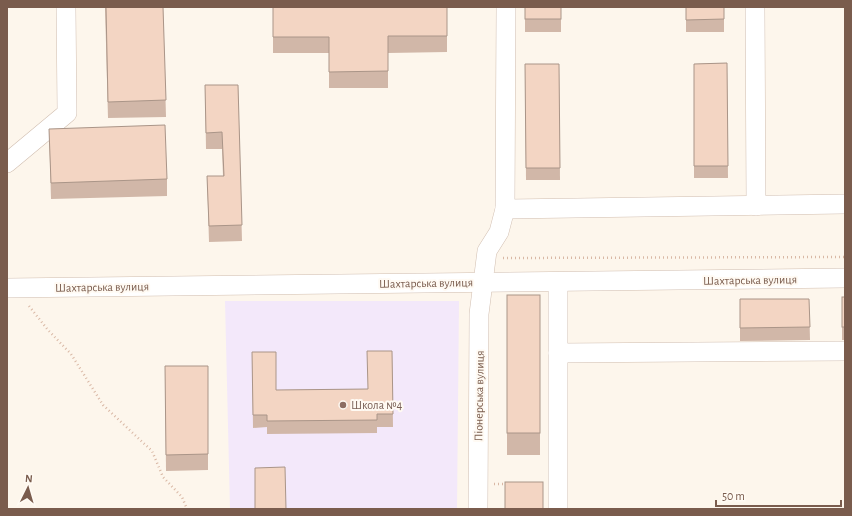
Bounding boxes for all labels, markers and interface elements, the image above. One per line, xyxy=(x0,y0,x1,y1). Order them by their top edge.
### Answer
street label: Шахтарська вулиця xyxy=(703,273,797,288)
street label: Шахтарська вулиця xyxy=(379,276,473,291)
street label: Шахтарська вулиця xyxy=(55,280,149,295)
street label: Піонерська вулиця xyxy=(472,350,487,442)
place label: Школа №4 xyxy=(351,399,403,411)
marker: Школа №4 xyxy=(338,400,348,410)
north arrow xyxy=(8,468,48,508)
text: N xyxy=(25,473,33,484)
scale bar xyxy=(716,482,841,508)
text: 50 m xyxy=(722,490,745,502)

